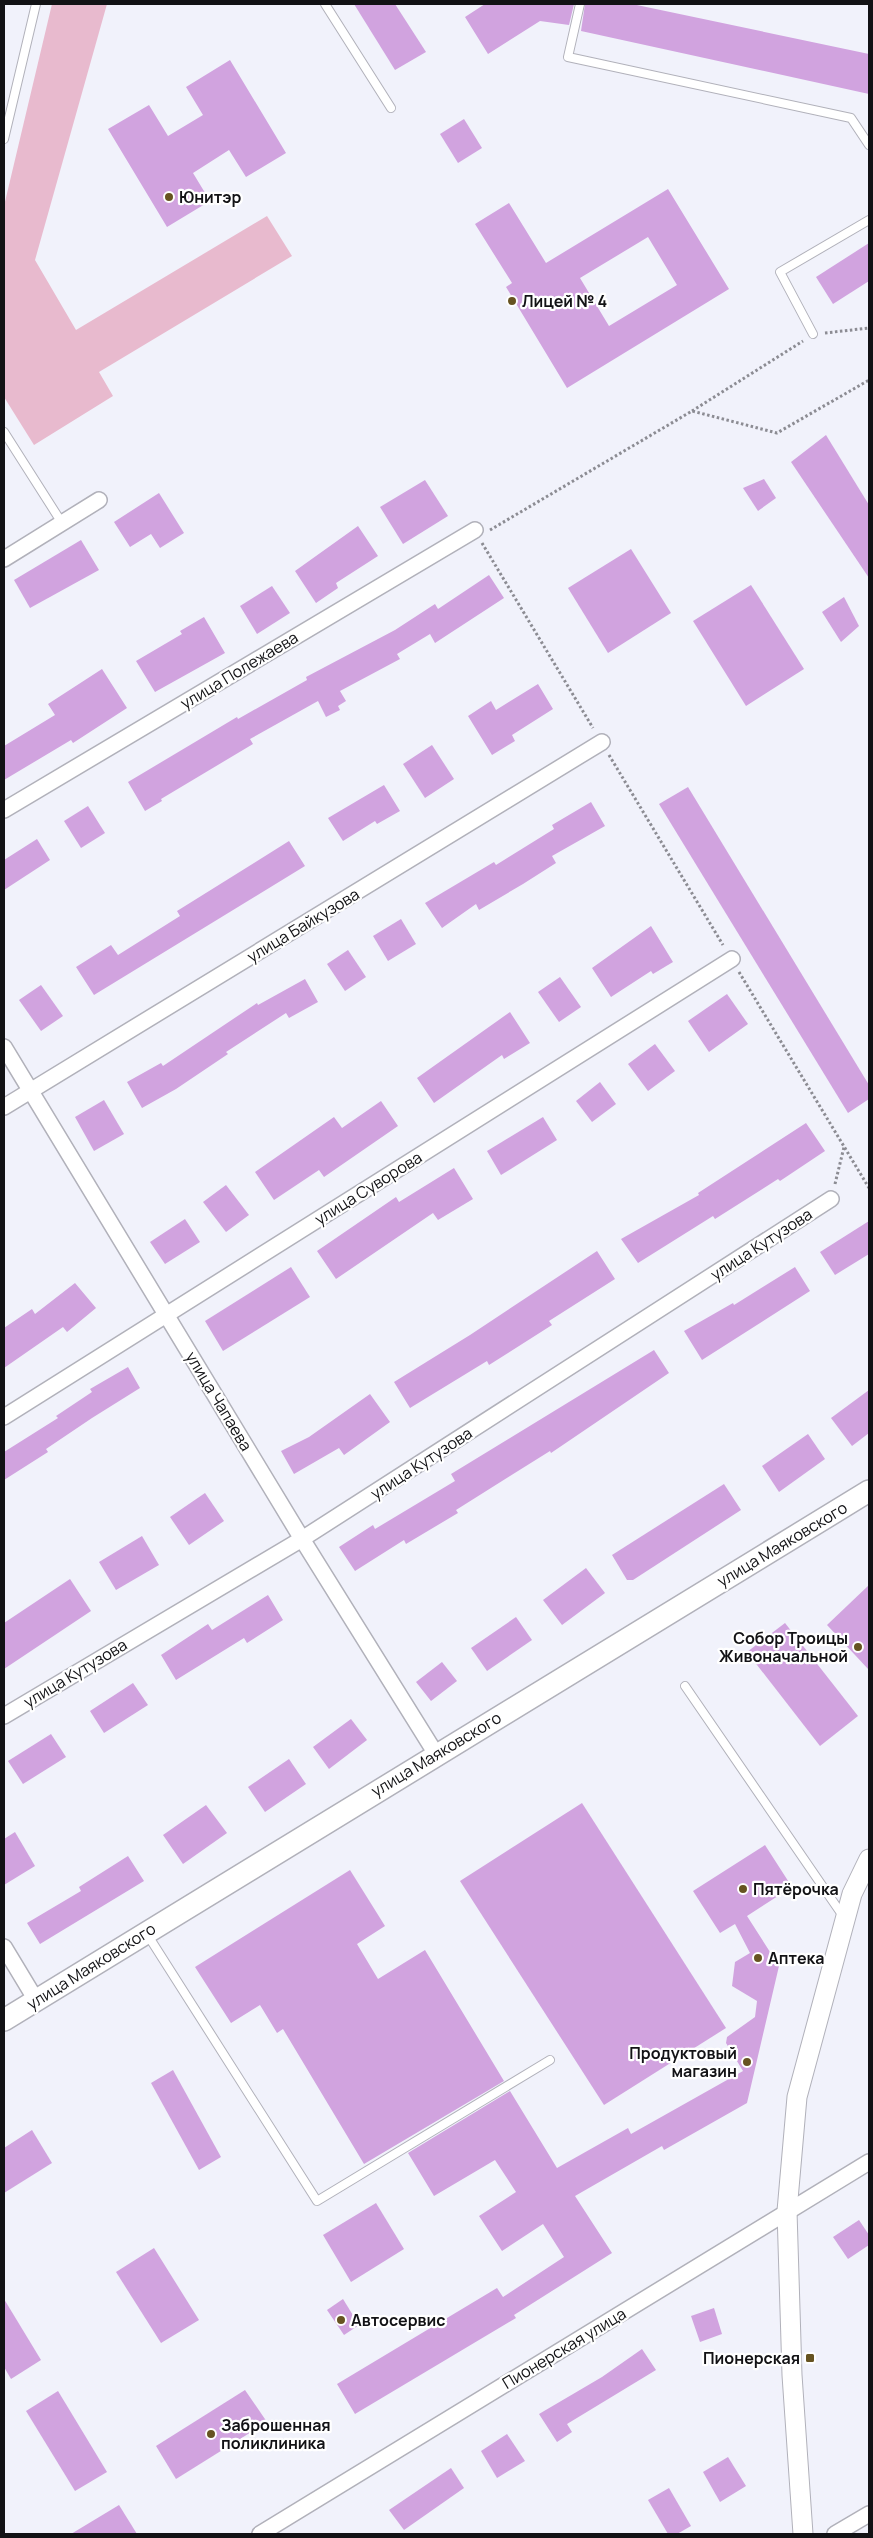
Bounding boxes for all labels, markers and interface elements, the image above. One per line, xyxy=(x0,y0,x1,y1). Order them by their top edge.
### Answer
place label: Юнитэр xyxy=(179,186,241,208)
marker: Юнитэр xyxy=(163,191,175,203)
place label: Лицей № 4 xyxy=(522,290,607,312)
marker: Лицей № 4 xyxy=(506,295,518,307)
street label: улица Полежаева xyxy=(176,626,302,714)
street label: улица Байкузова xyxy=(243,883,363,967)
street label: улица Суворова xyxy=(310,1146,426,1230)
street label: улица Кутузова xyxy=(706,1203,816,1285)
street label: улица Чапаева xyxy=(181,1347,257,1455)
street label: улица Кутузова xyxy=(366,1422,476,1504)
street label: улица Маяковского xyxy=(713,1496,851,1592)
place label: Собор Троицы Живоначальной xyxy=(719,1627,848,1667)
street label: улица Кутузова xyxy=(19,1633,131,1713)
marker: Собор Троицы Живоначальной xyxy=(852,1641,864,1653)
street label: улица Маяковского xyxy=(367,1706,505,1802)
place label: Пятёрочка xyxy=(753,1878,839,1900)
marker: Пятёрочка xyxy=(737,1883,749,1895)
street label: улица Маяковского xyxy=(22,1917,160,2015)
place label: Аптека xyxy=(768,1947,824,1969)
marker: Аптека xyxy=(752,1952,764,1964)
place label: Продуктовый магазин xyxy=(629,2042,737,2082)
marker: Продуктовый магазин xyxy=(741,2056,753,2068)
street label: Пионерская улица xyxy=(498,2302,630,2394)
place label: Автосервис xyxy=(351,2309,445,2331)
marker: Автосервис xyxy=(335,2314,347,2326)
place label: Пионерская xyxy=(703,2347,800,2369)
marker: Пионерская xyxy=(804,2352,816,2364)
place label: Заброшенная поликлиника xyxy=(221,2414,331,2454)
marker: Заброшенная поликлиника xyxy=(205,2428,217,2440)

